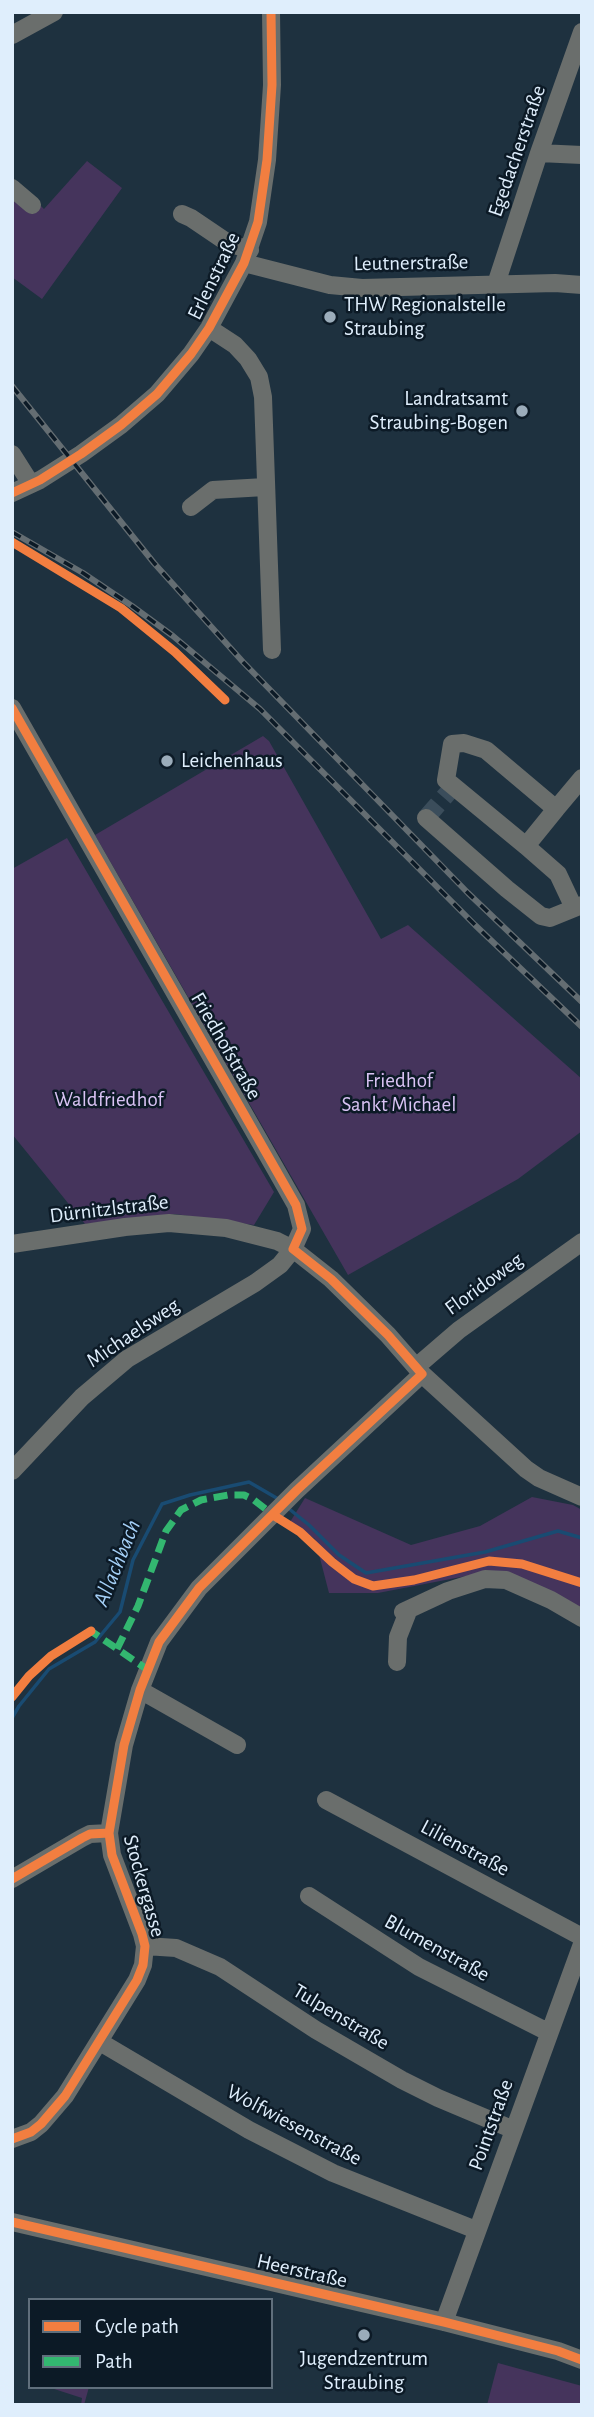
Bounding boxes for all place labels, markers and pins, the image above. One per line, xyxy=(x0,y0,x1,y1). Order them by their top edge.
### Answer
place label: THW Regionalstelle Straubing xyxy=(344,292,506,342)
marker: THW Regionalstelle Straubing xyxy=(322,309,338,325)
place label: Landratsamt Straubing-Bogen xyxy=(370,386,508,436)
marker: Landratsamt Straubing-Bogen xyxy=(514,403,530,419)
place label: Leichenhaus xyxy=(181,748,283,774)
marker: Leichenhaus xyxy=(159,753,175,769)
marker: Jugendzentrum Straubing xyxy=(356,2327,372,2343)
place label: Jugendzentrum Straubing xyxy=(300,2346,428,2396)

